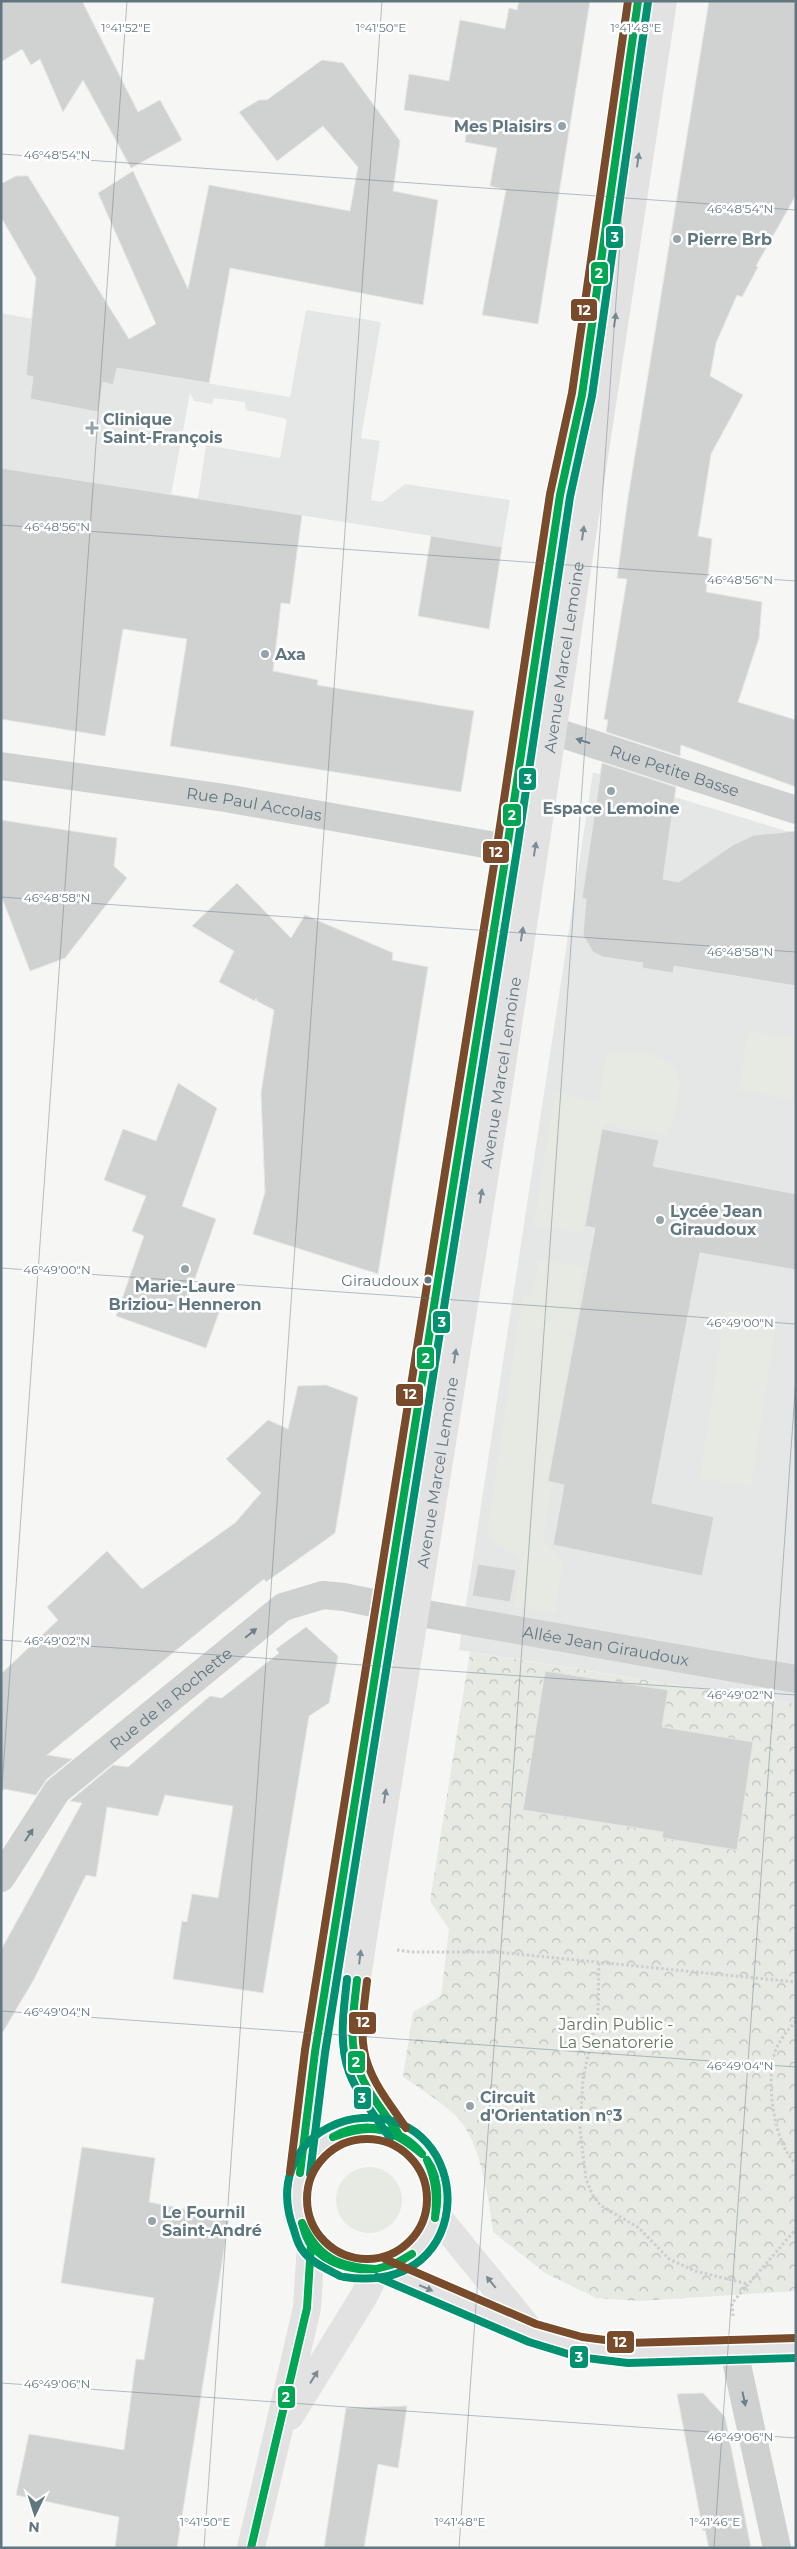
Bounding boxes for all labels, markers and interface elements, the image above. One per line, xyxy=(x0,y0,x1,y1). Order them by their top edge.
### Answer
text: 1°41'52"E xyxy=(101,20,151,35)
text: 1°41'50"E xyxy=(356,20,406,35)
text: 1°41'48"E xyxy=(610,20,662,35)
place label: Mes Plaisirs xyxy=(454,117,552,136)
marker: Mes Plaisirs xyxy=(556,120,568,132)
text: 46°48'54"N xyxy=(24,147,90,162)
one-way arrow xyxy=(635,151,643,167)
text: 46°48'54"N xyxy=(707,201,773,216)
line badge: 3 xyxy=(605,225,624,249)
text: 3 xyxy=(610,228,619,246)
place label: Pierre Brb xyxy=(687,230,772,249)
marker: Pierre Brb xyxy=(671,233,683,245)
line badge: 2 xyxy=(590,261,609,285)
text: 2 xyxy=(595,264,603,282)
line badge: 12 xyxy=(570,298,598,322)
text: 12 xyxy=(577,301,591,319)
one-way arrow xyxy=(612,312,620,328)
place label: Clinique Saint-François xyxy=(103,410,223,448)
marker: Clinique Saint-François xyxy=(85,421,99,435)
text: 46°48'56"N xyxy=(24,519,90,534)
one-way arrow xyxy=(579,525,587,541)
street label: Avenue Marcel Lemoine xyxy=(540,560,587,754)
text: 46°48'56"N xyxy=(707,572,773,587)
place label: Axa xyxy=(274,645,306,664)
marker: Axa xyxy=(259,648,271,660)
one-way arrow xyxy=(575,736,590,744)
street label: Rue Petite Basse xyxy=(608,741,742,800)
line badge: 3 xyxy=(518,767,537,791)
text: 3 xyxy=(523,770,532,788)
street label: Rue Paul Accolas xyxy=(185,783,324,825)
marker: Espace Lemoine xyxy=(605,785,617,797)
place label: Espace Lemoine xyxy=(542,799,680,818)
line badge: 2 xyxy=(502,803,522,827)
text: 2 xyxy=(508,806,516,824)
line badge: 12 xyxy=(482,840,510,864)
one-way arrow xyxy=(531,841,539,857)
text: 12 xyxy=(489,843,503,861)
text: 46°48'58"N xyxy=(24,890,90,905)
one-way arrow xyxy=(518,926,526,942)
text: 46°48'58"N xyxy=(707,944,773,959)
street label: Avenue Marcel Lemoine xyxy=(476,975,525,1170)
one-way arrow xyxy=(478,1187,486,1203)
place label: Lycée Jean Giraudoux xyxy=(670,1202,763,1239)
marker: Lycée Jean Giraudoux xyxy=(654,1214,666,1226)
text: 46°49'00"N xyxy=(23,1262,91,1277)
marker: Marie-Laure Briziou- Henneron xyxy=(179,1263,191,1275)
place label: Giraudoux xyxy=(341,1271,419,1290)
marker: Giraudoux xyxy=(423,1275,433,1285)
place label: Marie-Laure Briziou- Henneron xyxy=(108,1277,262,1314)
line badge: 3 xyxy=(432,1310,451,1334)
text: 3 xyxy=(437,1313,446,1331)
text: 46°49'00"N xyxy=(706,1315,774,1330)
line badge: 2 xyxy=(416,1346,435,1370)
one-way arrow xyxy=(452,1348,460,1364)
text: 2 xyxy=(422,1349,430,1367)
street label: Avenue Marcel Lemoine xyxy=(413,1375,462,1570)
line badge: 12 xyxy=(395,1383,424,1407)
text: 12 xyxy=(403,1385,417,1403)
street label: Allée Jean Giraudoux xyxy=(521,1622,691,1670)
one-way arrow xyxy=(244,1628,257,1639)
text: 46°49'02"N xyxy=(24,1633,90,1648)
street label: Rue de la Rochette xyxy=(106,1643,236,1754)
text: 46°49'02"N xyxy=(707,1687,773,1702)
one-way arrow xyxy=(382,1788,390,1804)
one-way arrow xyxy=(24,1829,34,1842)
one-way arrow xyxy=(356,1949,364,1965)
text: 46°49'04"N xyxy=(23,2004,91,2019)
line badge: 12 xyxy=(348,2011,377,2035)
text: 12 xyxy=(356,2013,370,2031)
park label: Jardin Public - La Senatorerie xyxy=(558,2015,674,2052)
line badge: 2 xyxy=(347,2050,366,2074)
text: 2 xyxy=(352,2053,360,2071)
text: 46°49'04"N xyxy=(706,2058,774,2073)
line badge: 3 xyxy=(353,2086,372,2110)
place label: Circuit d'Orientation n°3 xyxy=(480,2088,622,2125)
text: 3 xyxy=(357,2089,366,2107)
marker: Circuit d'Orientation n°3 xyxy=(464,2100,476,2112)
place label: Le Fournil Saint-André xyxy=(162,2203,262,2240)
marker: Le Fournil Saint-André xyxy=(146,2215,158,2227)
one-way arrow xyxy=(485,2276,496,2289)
one-way arrow xyxy=(419,2284,433,2292)
line badge: 12 xyxy=(606,2330,635,2354)
text: 12 xyxy=(613,2333,627,2351)
line badge: 3 xyxy=(569,2345,589,2369)
text: 3 xyxy=(574,2348,583,2366)
one-way arrow xyxy=(309,2371,319,2384)
text: 46°49'06"N xyxy=(24,2376,90,2391)
line badge: 2 xyxy=(277,2385,296,2409)
text: 2 xyxy=(282,2388,290,2406)
one-way arrow xyxy=(740,2391,748,2407)
text: 46°49'06"N xyxy=(707,2429,773,2444)
north arrow xyxy=(10,2489,60,2539)
text: 1°41'50"E xyxy=(180,2514,230,2529)
text: 1°41'48"E xyxy=(434,2514,486,2529)
text: 1°41'46"E xyxy=(690,2514,740,2529)
text: N xyxy=(28,2518,40,2536)

